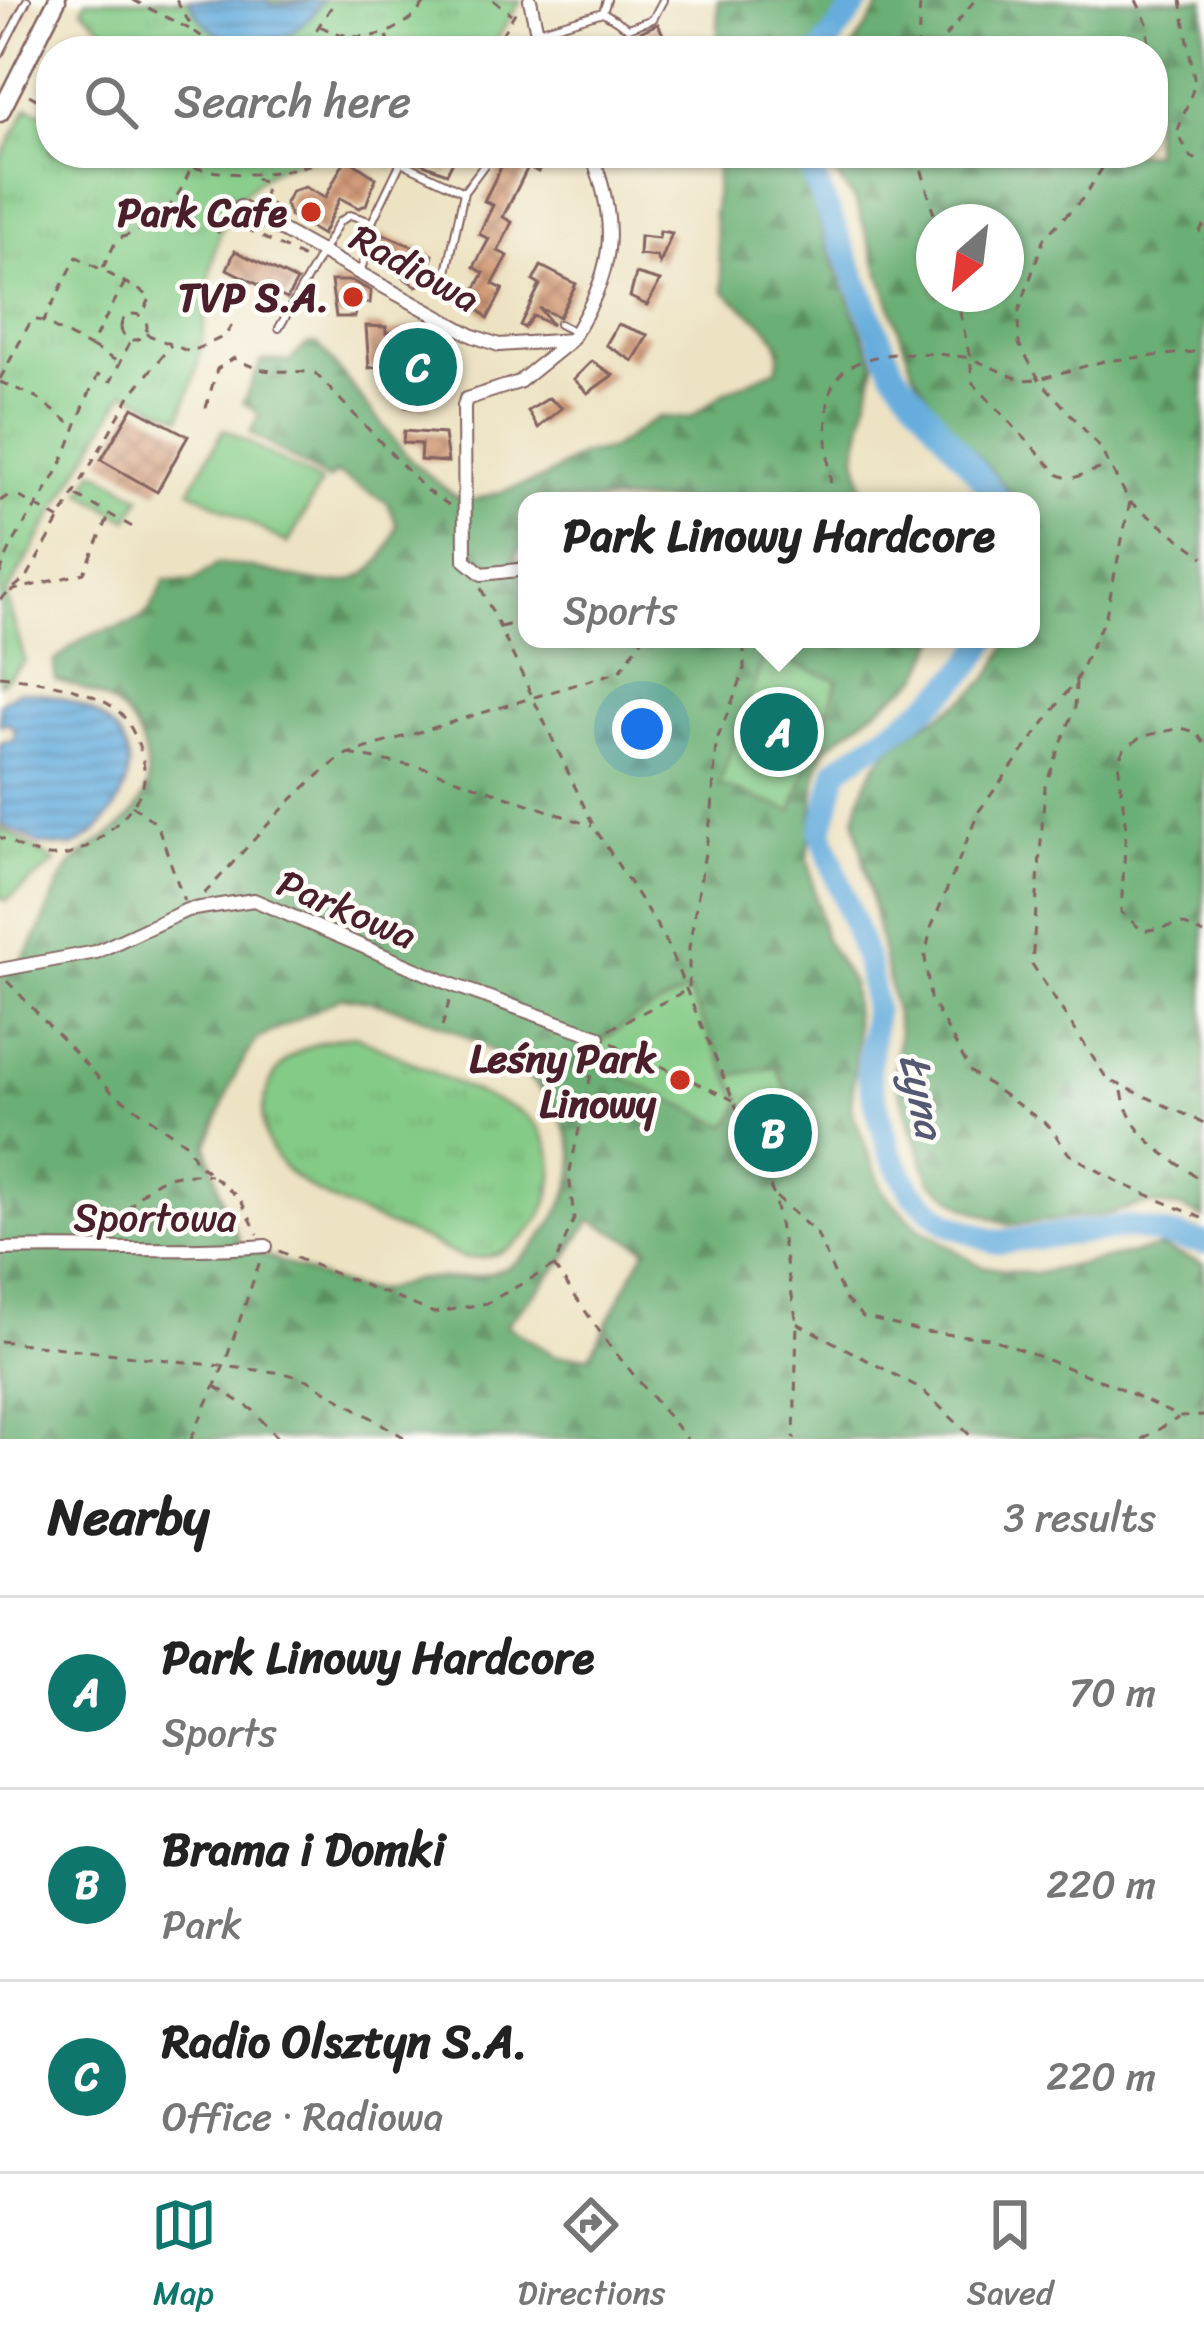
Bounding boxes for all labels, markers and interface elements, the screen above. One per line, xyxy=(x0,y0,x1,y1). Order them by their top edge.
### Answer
search box xyxy=(36,36,1168,168)
text: Search here xyxy=(174,62,411,142)
icon: search xyxy=(78,69,144,135)
place label: Park Cafe xyxy=(117,178,287,247)
marker: Park Cafe xyxy=(298,199,324,225)
street label: Radiowa xyxy=(337,204,493,332)
north arrow xyxy=(916,204,1024,312)
place label: TVP S.A. xyxy=(178,263,329,332)
marker: TVP S.A. xyxy=(340,284,366,310)
pin: C xyxy=(379,322,457,412)
popup xyxy=(518,492,1040,648)
text: Park Linowy Hardcore xyxy=(563,496,995,576)
text: Sports xyxy=(563,576,678,645)
pin: A xyxy=(740,687,818,777)
your location xyxy=(612,699,672,759)
street label: Parkowa xyxy=(266,849,428,970)
place label: Leśny Park Linowy xyxy=(469,1024,657,1138)
water label: Łyna xyxy=(877,1047,968,1148)
marker: Leśny Park Linowy xyxy=(667,1067,693,1093)
pin: B xyxy=(734,1088,812,1178)
street label: Sportowa xyxy=(74,1183,237,1252)
text: Nearby xyxy=(48,1472,209,1562)
text: 3 results xyxy=(1003,1483,1156,1552)
text: Park Linowy Hardcore xyxy=(162,1618,594,1698)
text: A xyxy=(74,1658,100,1727)
text: 70 m xyxy=(1069,1658,1156,1727)
text: Sports xyxy=(162,1698,277,1767)
text: Brama i Domki xyxy=(162,1810,445,1890)
text: B xyxy=(75,1850,99,1919)
text: 220 m xyxy=(1046,1850,1156,1919)
text: Park xyxy=(162,1890,242,1959)
text: Radio Olsztyn S.A. xyxy=(162,2002,527,2082)
text: C xyxy=(75,2042,99,2111)
text: 220 m xyxy=(1046,2042,1156,2111)
text: Office · Radiowa xyxy=(162,2082,443,2151)
tab: Map xyxy=(151,2192,217,2322)
tab: Directions xyxy=(518,2192,665,2322)
tab: Saved xyxy=(966,2192,1053,2322)

